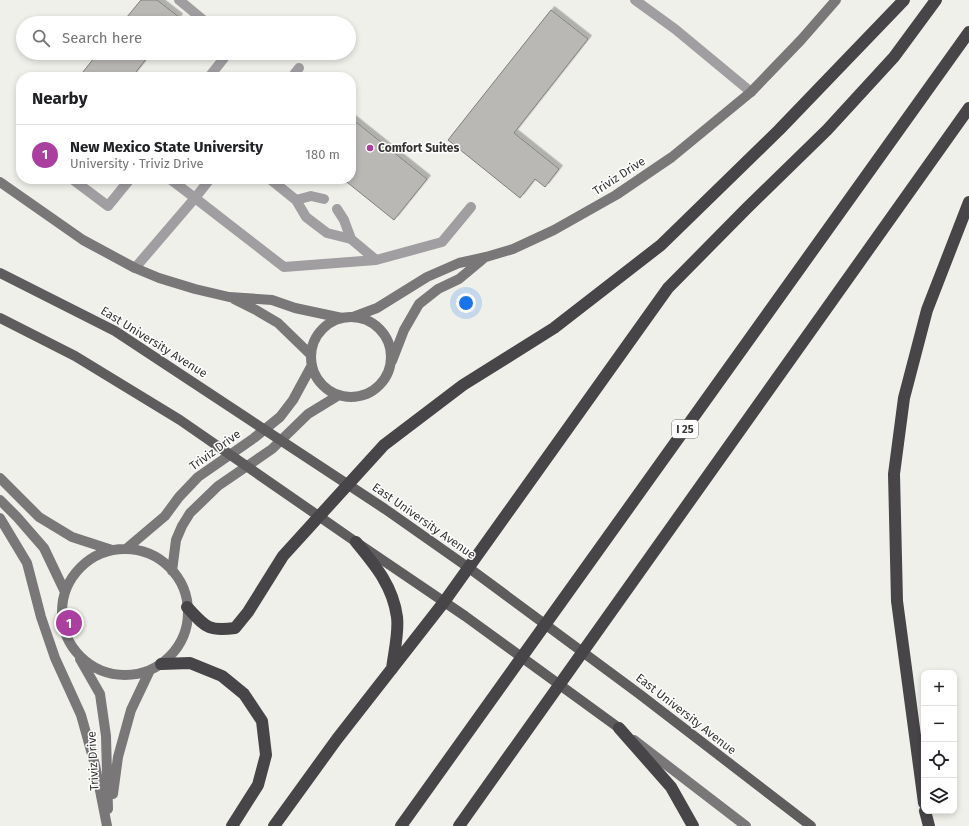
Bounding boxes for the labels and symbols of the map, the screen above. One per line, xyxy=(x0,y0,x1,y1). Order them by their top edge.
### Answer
place label: Comfort Suites xyxy=(378,141,459,155)
marker: Comfort Suites xyxy=(365,143,375,153)
street label: Triviz Drive xyxy=(590,154,648,198)
your location xyxy=(456,293,476,313)
street label: East University Avenue xyxy=(98,303,210,381)
road number: I 25 xyxy=(672,420,698,438)
street label: Triviz Drive xyxy=(187,427,243,473)
street label: East University Avenue xyxy=(370,480,478,562)
pin: 1 xyxy=(56,608,82,638)
street label: East University Avenue xyxy=(633,671,739,757)
street label: Triviz Drive xyxy=(84,731,102,791)

